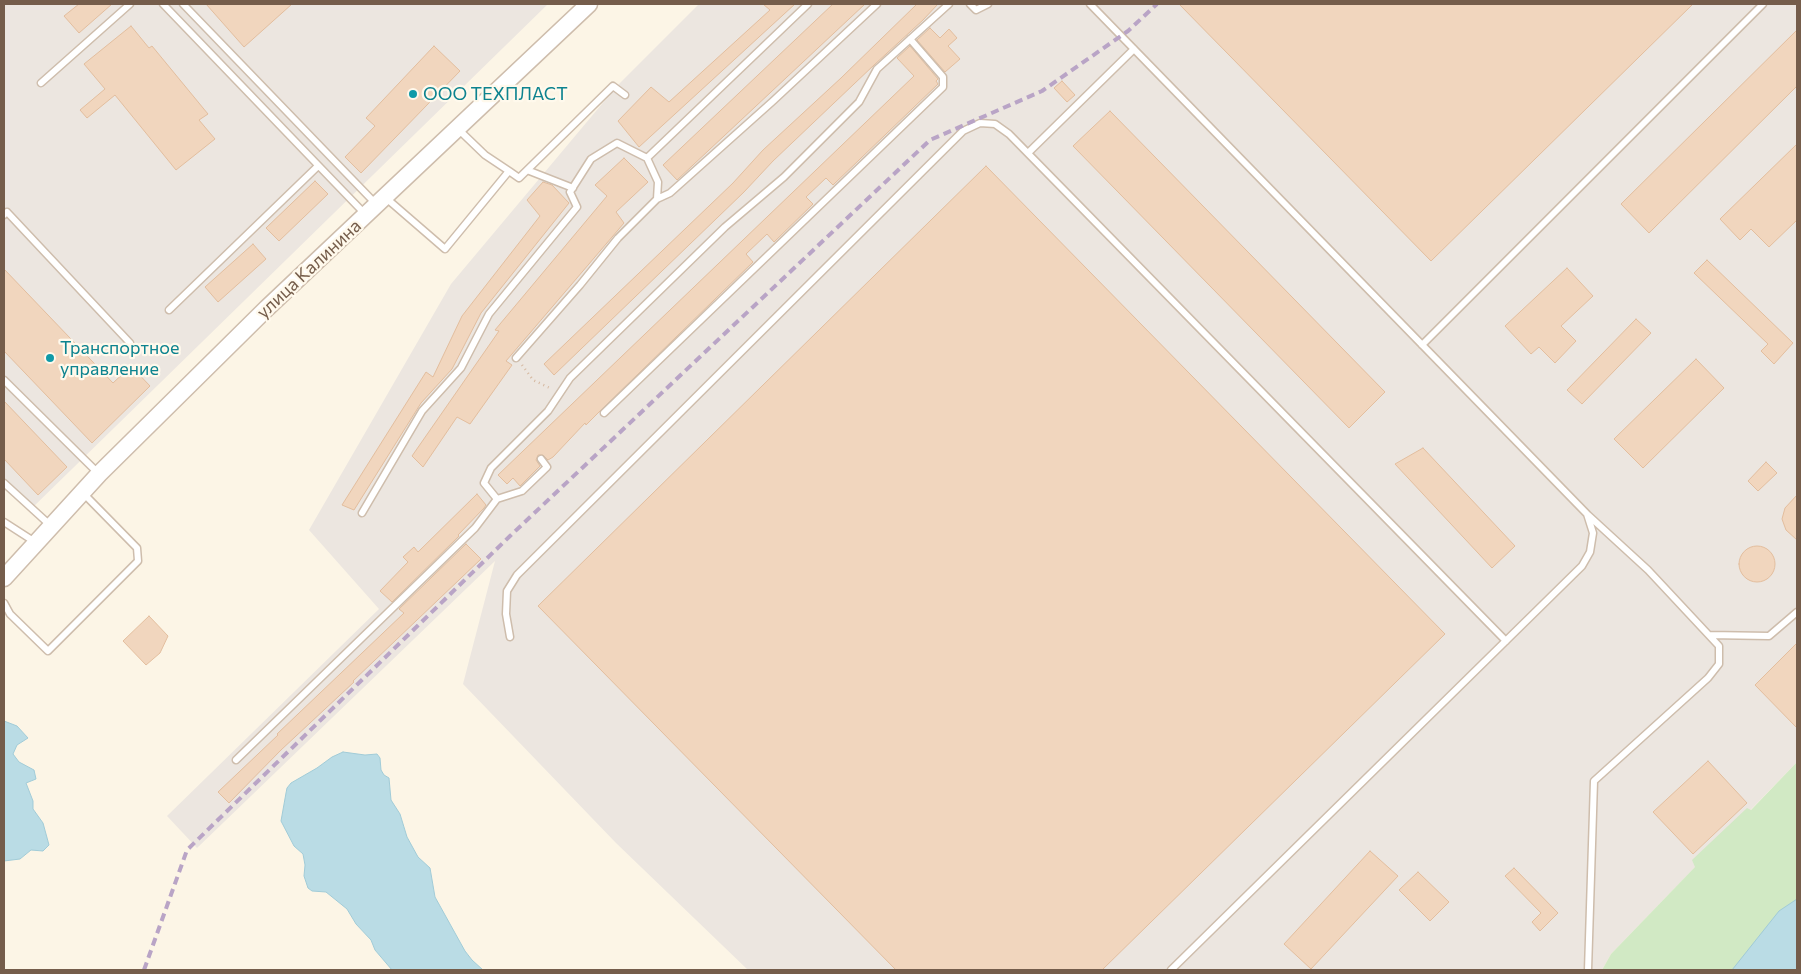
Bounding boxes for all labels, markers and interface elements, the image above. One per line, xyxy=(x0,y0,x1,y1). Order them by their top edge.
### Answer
place label: ООО ТЕХПЛАСТ xyxy=(423,83,568,105)
marker: ООО ТЕХПЛАСТ xyxy=(407,88,419,100)
street label: улица Калинина xyxy=(252,215,366,323)
place label: Транспортное управление xyxy=(60,337,179,379)
marker: Транспортное управление xyxy=(44,352,56,364)

